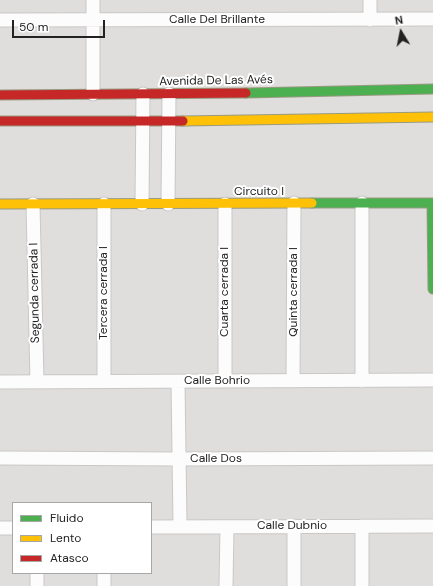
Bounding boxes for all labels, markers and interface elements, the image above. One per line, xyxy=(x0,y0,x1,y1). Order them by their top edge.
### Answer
scale bar xyxy=(14,12,107,38)
north arrow xyxy=(381,12,421,52)
street label: Calle Del Brillante xyxy=(169,13,265,27)
text: N xyxy=(394,13,404,28)
text: 50 m xyxy=(19,19,48,35)
street label: Avenida De Las Avés xyxy=(159,73,273,89)
street label: Circuito I xyxy=(234,185,284,199)
street label: Segunda cerrada I xyxy=(27,243,43,343)
street label: Tercera cerrada I xyxy=(97,246,111,340)
street label: Cuarta cerrada I xyxy=(218,247,232,337)
street label: Quinta cerrada I xyxy=(287,247,301,337)
street label: Calle Bohrio xyxy=(184,374,250,388)
street label: Calle Dos xyxy=(190,452,242,466)
legend xyxy=(12,502,152,574)
text: Fluido xyxy=(50,510,84,526)
street label: Calle Dubnio xyxy=(257,519,327,533)
text: Lento xyxy=(50,530,81,546)
text: Atasco xyxy=(50,550,89,566)

